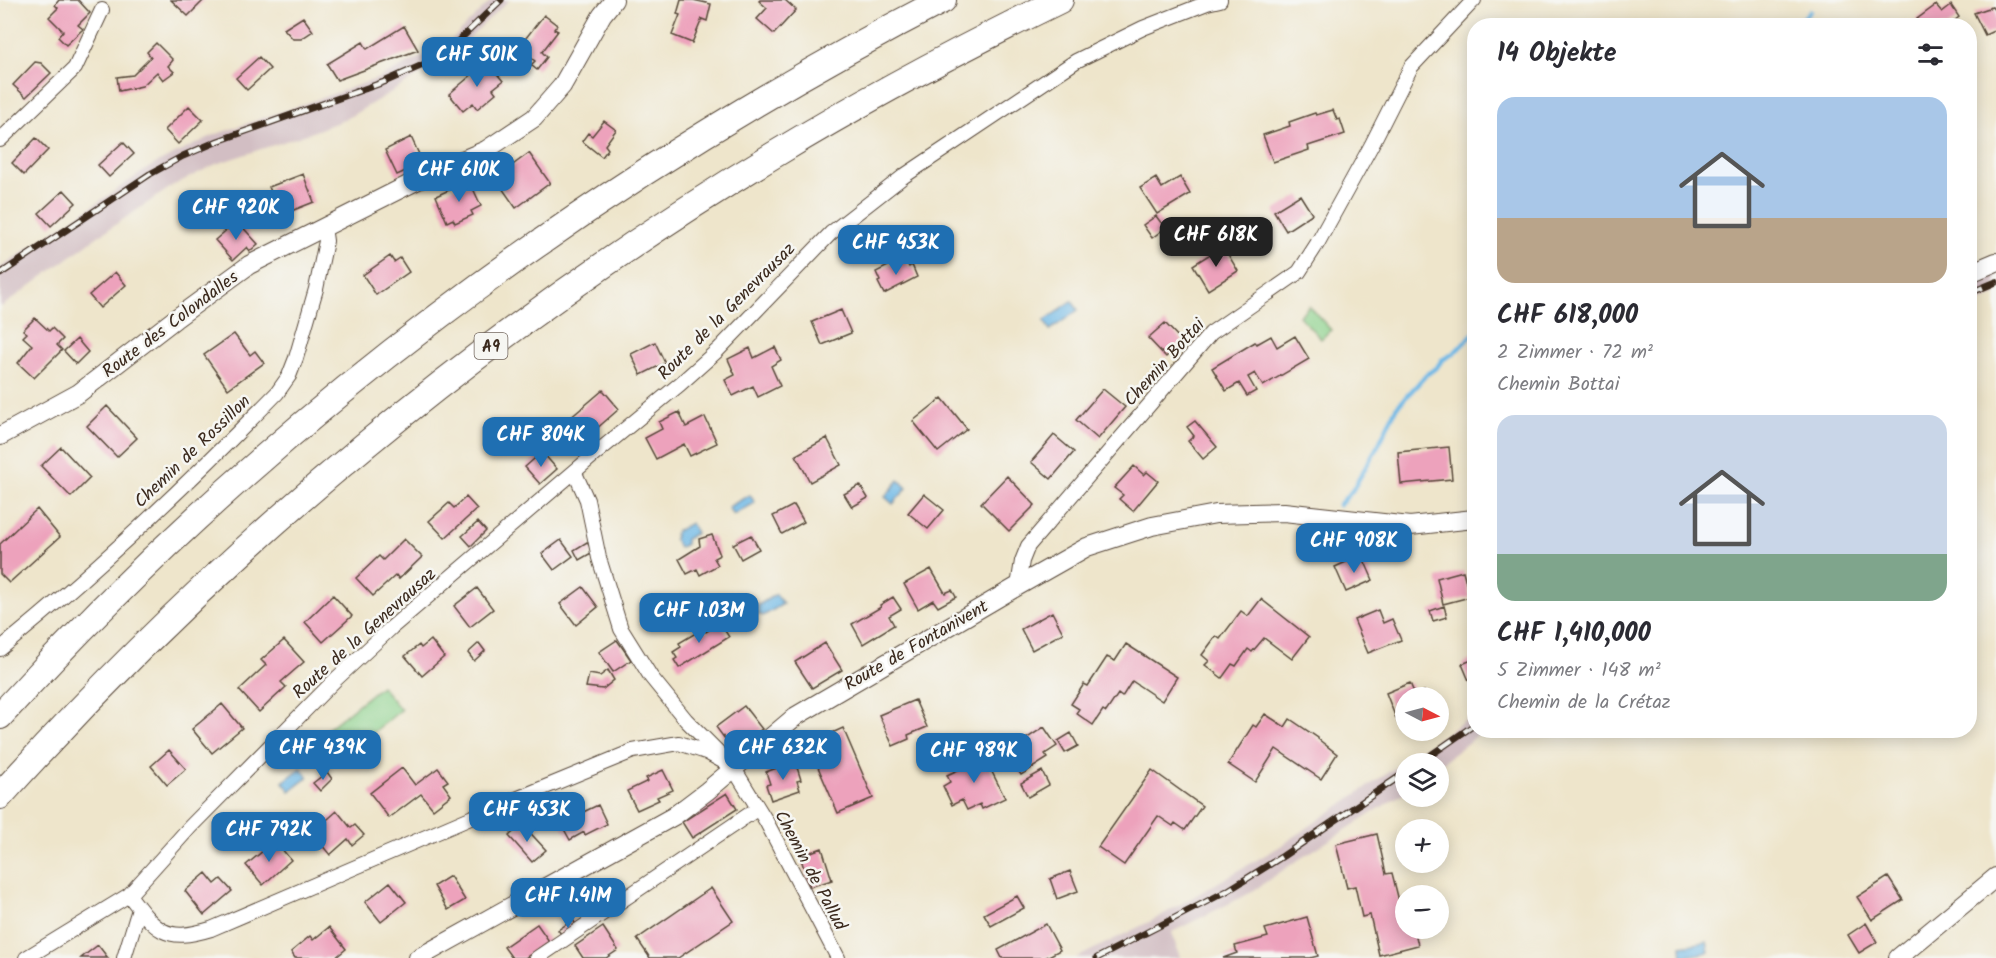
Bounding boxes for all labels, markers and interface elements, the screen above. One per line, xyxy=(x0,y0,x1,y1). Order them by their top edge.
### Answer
text: 14 Objekte xyxy=(1497,33,1617,75)
pin: CHF 501K xyxy=(415,37,539,88)
icon: filters xyxy=(1914,38,1947,71)
text: CHF 501K xyxy=(436,40,518,72)
icon: home xyxy=(1668,136,1776,244)
pin: CHF 610K xyxy=(397,152,521,203)
text: CHF 610K xyxy=(417,155,501,187)
pin: CHF 920K xyxy=(174,190,298,241)
text: CHF 920K xyxy=(192,193,280,225)
pin: CHF 618K xyxy=(1154,217,1278,268)
text: CHF 618K xyxy=(1174,220,1258,252)
pin: CHF 453K xyxy=(834,225,958,276)
text: CHF 453K xyxy=(852,228,940,260)
street label: Route de la Genevrausaz xyxy=(651,236,803,388)
street label: Route des Colondalles xyxy=(96,264,246,386)
text: CHF 618,000 xyxy=(1497,295,1638,337)
street label: Chemin Bottai xyxy=(1117,312,1213,414)
road number: A9 xyxy=(474,333,508,359)
text: 2 Zimmer · 72 m² xyxy=(1497,337,1653,369)
text: Chemin Bottai xyxy=(1497,369,1619,401)
street label: Chemin de Rossillon xyxy=(128,388,258,516)
pin: CHF 804K xyxy=(479,417,603,468)
text: CHF 804K xyxy=(497,420,585,452)
icon: home xyxy=(1668,454,1776,562)
pin: CHF 908K xyxy=(1292,523,1416,574)
text: CHF 908K xyxy=(1310,526,1398,558)
street label: Route de la Genevrausaz xyxy=(286,561,444,707)
pin: CHF 1.03M xyxy=(630,593,768,644)
street label: Route de Fontanivent xyxy=(839,593,995,700)
text: CHF 1.03M xyxy=(654,596,745,628)
text: CHF 1,410,000 xyxy=(1497,613,1651,655)
text: 5 Zimmer · 148 m² xyxy=(1497,655,1661,687)
north arrow xyxy=(1395,687,1449,741)
map controls xyxy=(1395,687,1449,939)
text: Chemin de la Crétaz xyxy=(1497,687,1671,719)
pin: CHF 439K xyxy=(261,730,385,781)
pin: CHF 632K xyxy=(721,730,845,781)
text: CHF 439K xyxy=(279,733,367,765)
text: CHF 632K xyxy=(738,733,828,765)
pin: CHF 989K xyxy=(912,733,1036,784)
text: CHF 989K xyxy=(930,736,1018,768)
button: layers xyxy=(1395,753,1449,807)
pin: CHF 453K xyxy=(465,792,589,843)
text: CHF 453K xyxy=(483,795,571,827)
street label: Chemin de Pallud xyxy=(766,805,854,937)
pin: CHF 792K xyxy=(207,812,331,863)
text: CHF 792K xyxy=(225,815,313,847)
button: + xyxy=(1395,819,1449,873)
pin: CHF 1.41M xyxy=(499,878,637,929)
text: CHF 1.41M xyxy=(525,881,611,913)
button: − xyxy=(1395,885,1449,939)

